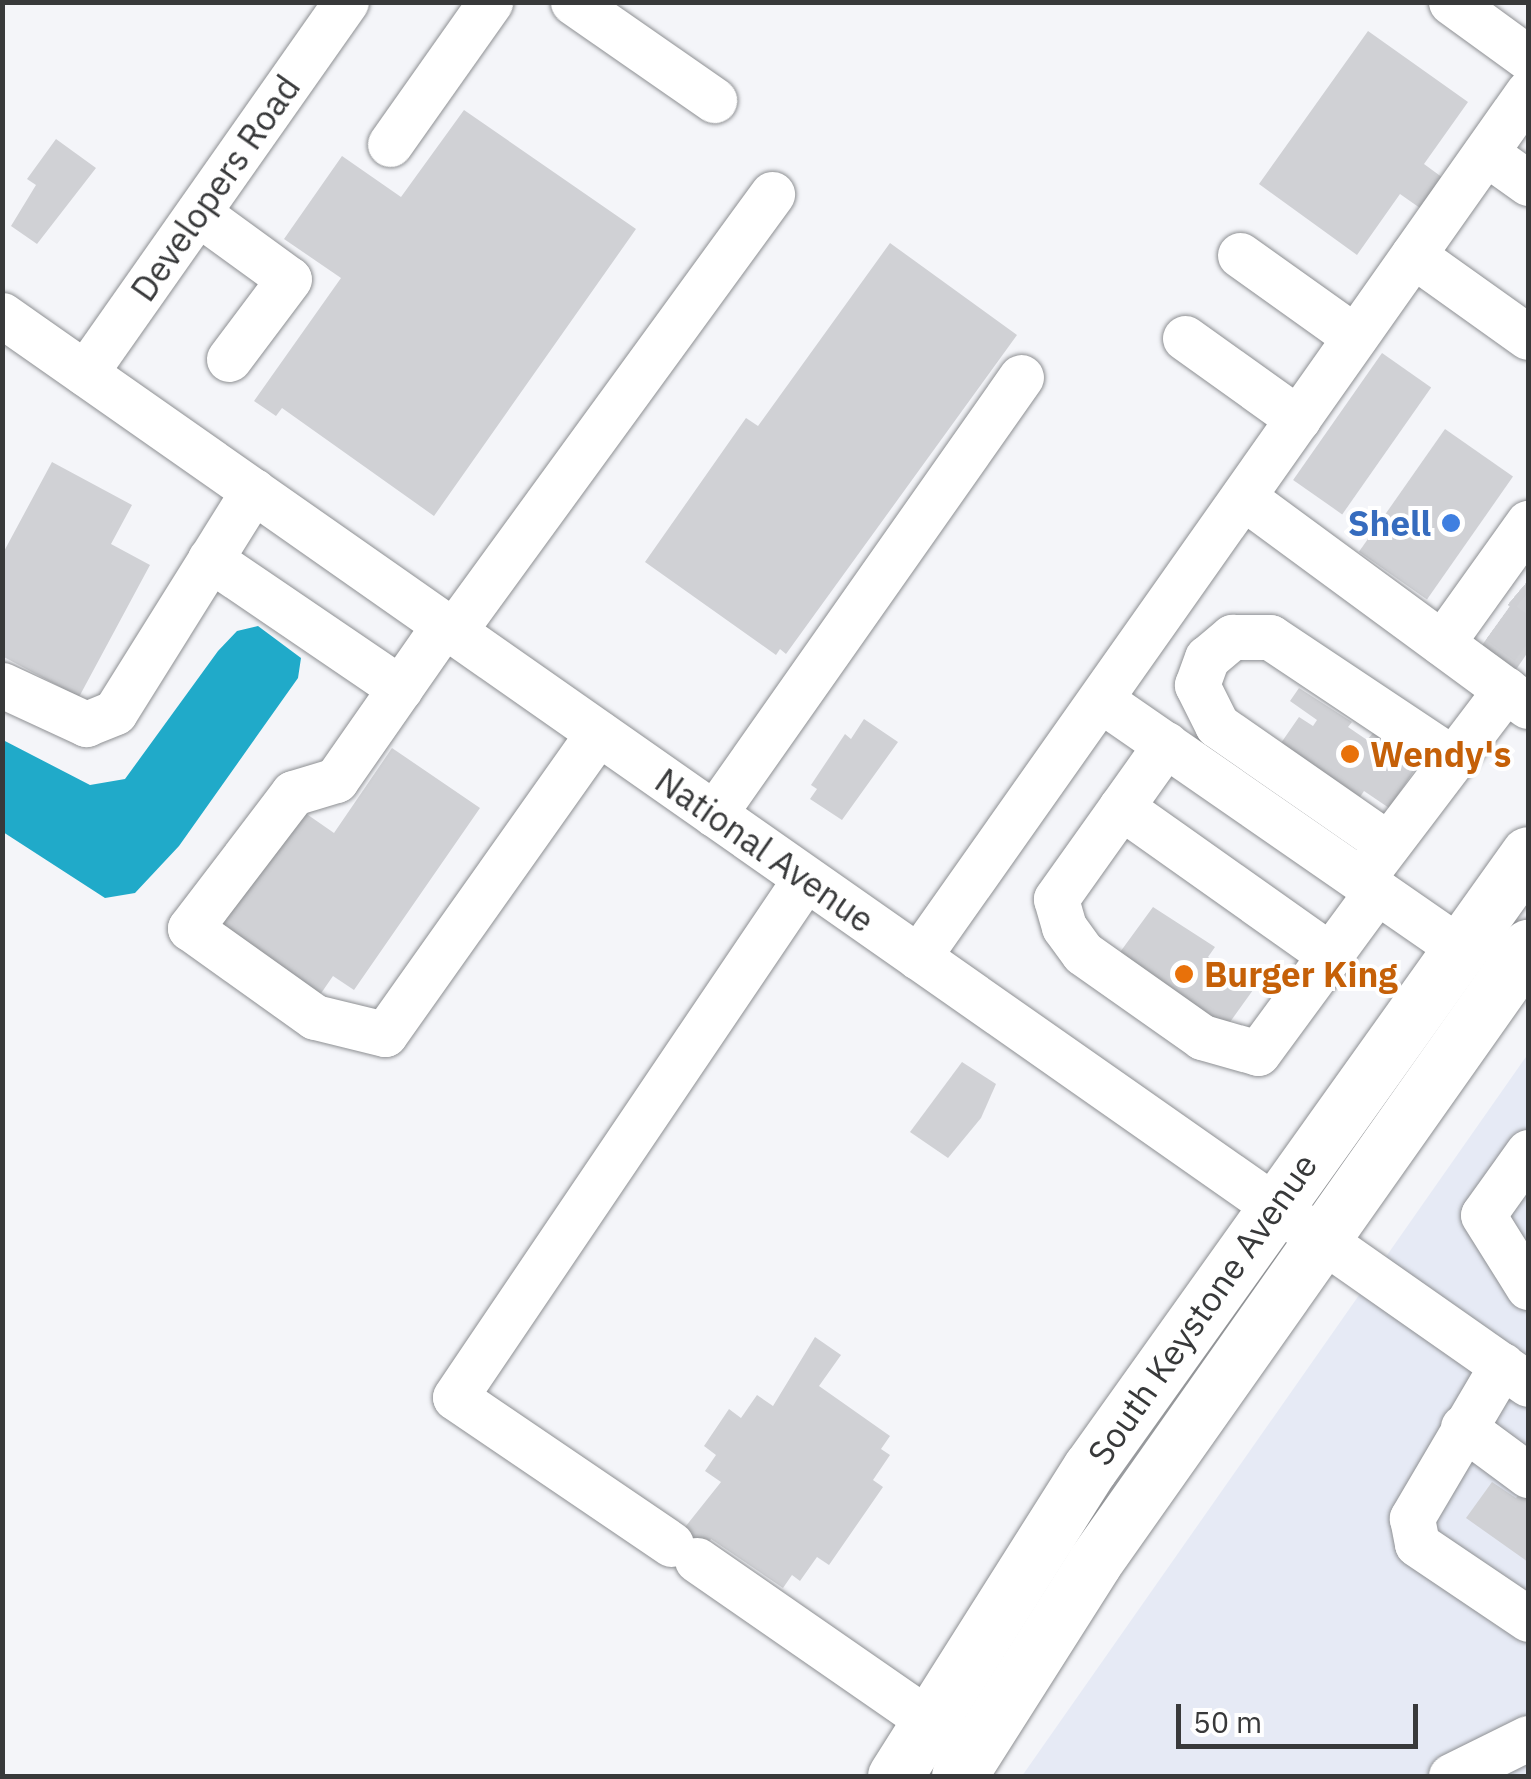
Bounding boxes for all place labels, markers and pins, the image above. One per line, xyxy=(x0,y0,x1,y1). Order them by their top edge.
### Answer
place label: Shell xyxy=(1348,502,1431,544)
marker: Shell xyxy=(1440,512,1462,534)
place label: Wendy's xyxy=(1370,733,1511,775)
marker: Wendy's xyxy=(1339,743,1361,765)
place label: Burger King xyxy=(1204,953,1398,995)
marker: Burger King xyxy=(1173,963,1195,985)

